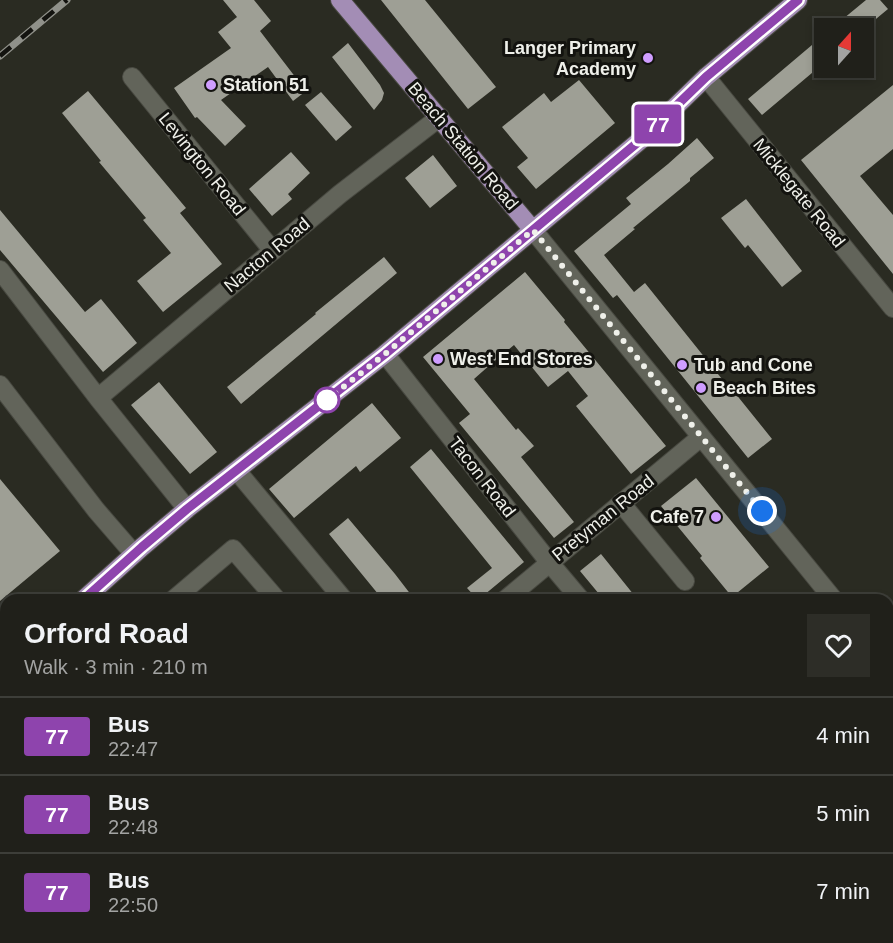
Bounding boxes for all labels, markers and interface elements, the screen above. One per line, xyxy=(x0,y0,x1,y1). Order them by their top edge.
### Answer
north arrow xyxy=(814,18,874,78)
map controls xyxy=(814,18,874,78)
place label: Langer Primary Academy xyxy=(504,38,636,79)
marker: Langer Primary Academy xyxy=(641,51,655,65)
place label: Station 51 xyxy=(223,75,309,95)
marker: Station 51 xyxy=(204,78,218,92)
street label: Beach Station Road xyxy=(404,78,522,214)
line badge: 77 xyxy=(631,104,685,144)
street label: Levington Road xyxy=(155,109,249,219)
text: 77 xyxy=(646,113,670,136)
street label: Micklegate Road xyxy=(749,135,849,251)
street label: Nacton Road xyxy=(220,214,314,296)
place label: West End Stores xyxy=(450,349,593,369)
marker: West End Stores xyxy=(431,352,445,366)
place label: Tub and Cone xyxy=(694,355,813,375)
marker: Tub and Cone xyxy=(675,358,689,372)
place label: Beach Bites xyxy=(713,378,816,398)
marker: Beach Bites xyxy=(694,381,708,395)
unlabelled marker xyxy=(314,387,340,413)
street label: Tacon Road xyxy=(445,433,519,521)
street label: Pretyman Road xyxy=(548,471,658,565)
your location xyxy=(747,496,777,526)
place label: Cafe 7 xyxy=(650,507,704,527)
marker: Cafe 7 xyxy=(709,510,723,524)
button: heart xyxy=(807,614,870,677)
text: Orford Road xyxy=(24,618,189,649)
text: Walk · 3 min · 210 m xyxy=(24,656,208,678)
text: Bus xyxy=(108,712,150,737)
text: 4 min xyxy=(816,723,870,748)
text: 77 xyxy=(45,725,69,748)
text: 22:47 xyxy=(108,738,158,760)
text: Bus xyxy=(108,790,150,815)
text: 5 min xyxy=(816,801,870,826)
text: 77 xyxy=(45,803,69,826)
text: 22:48 xyxy=(108,816,158,838)
text: Bus xyxy=(108,868,150,893)
text: 7 min xyxy=(816,879,870,904)
text: 77 xyxy=(45,881,69,904)
text: 22:50 xyxy=(108,894,158,916)

